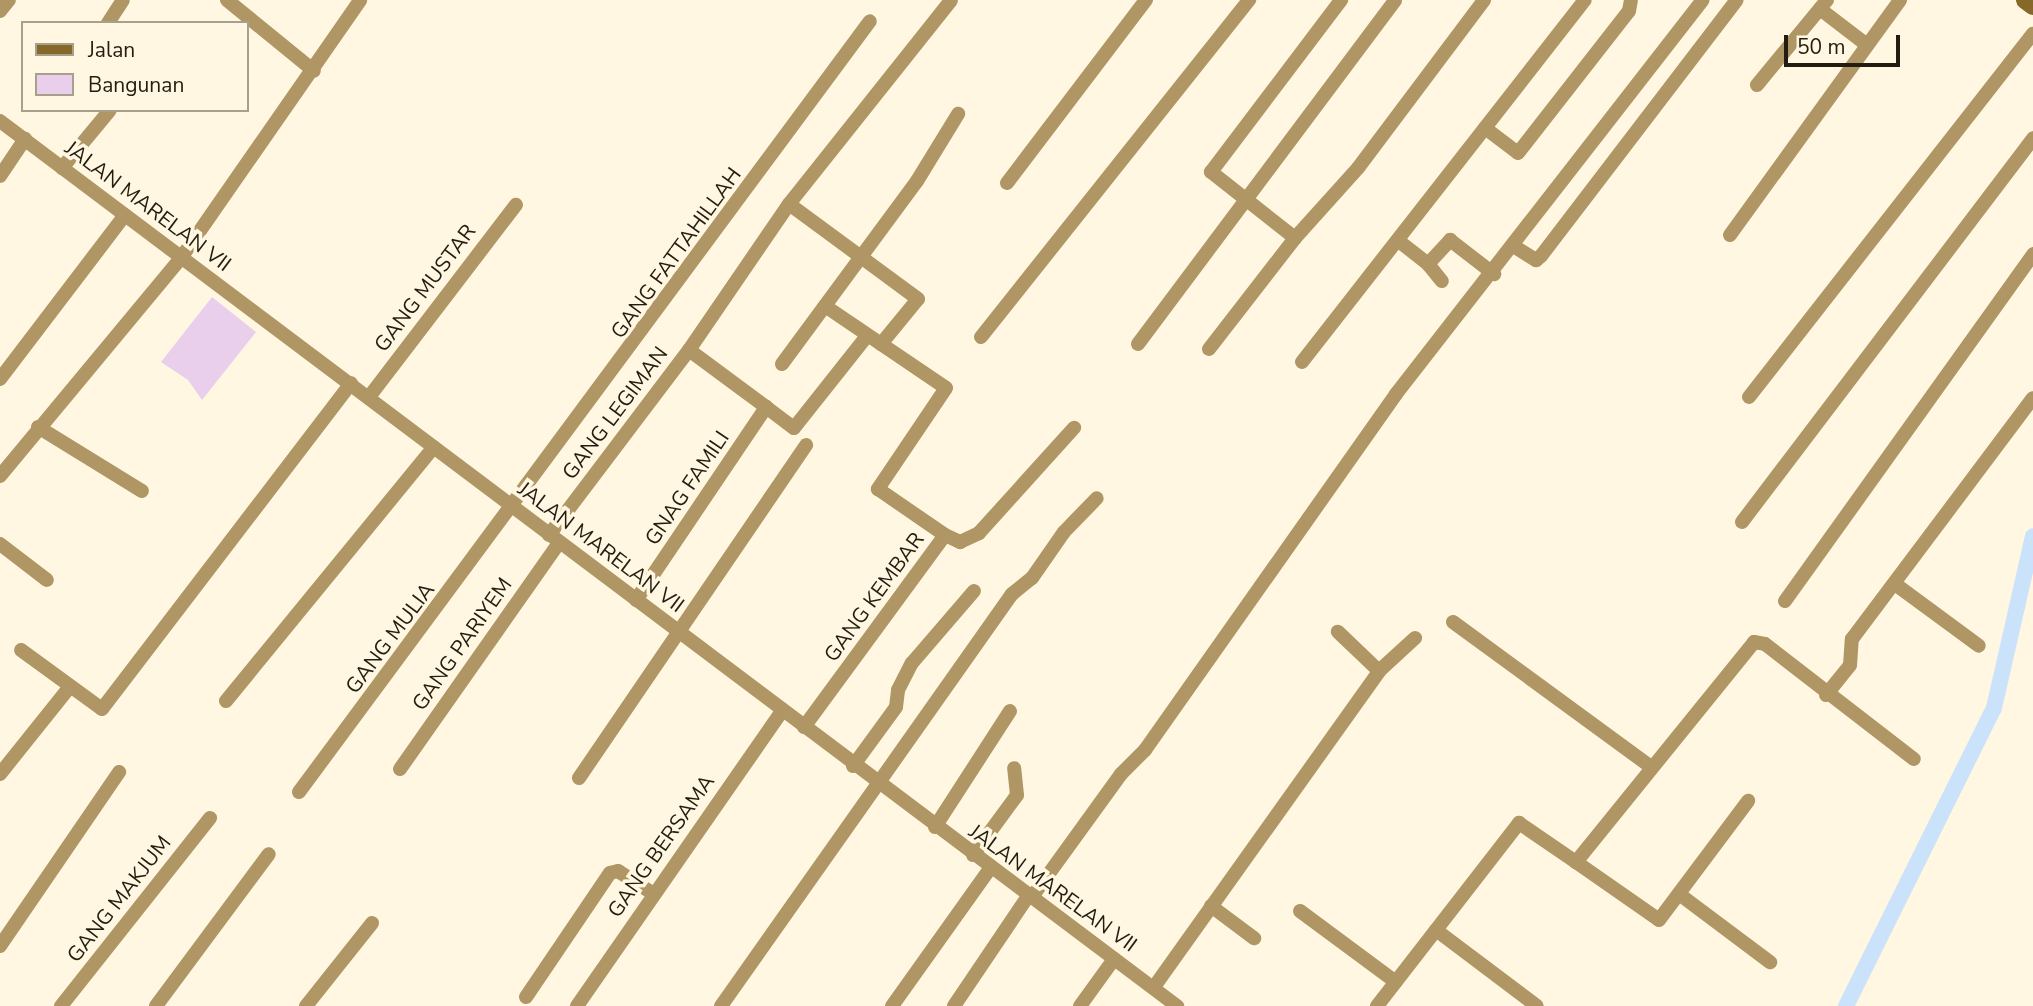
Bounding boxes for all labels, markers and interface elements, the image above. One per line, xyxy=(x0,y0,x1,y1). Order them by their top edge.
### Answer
legend xyxy=(21,21,248,112)
scale bar xyxy=(1788,21,1904,65)
text: 50 m xyxy=(1797,33,1846,61)
text: Jalan xyxy=(88,36,135,64)
text: Bangunan xyxy=(88,71,184,99)
street label: JALAN MARELAN VII xyxy=(60,135,236,277)
street label: GANG FATTAHILLAH xyxy=(606,163,746,343)
street label: GANG MUSTAR xyxy=(369,219,481,357)
street label: GANG LEGIMAN xyxy=(557,342,673,484)
street label: GNAG FAMILI xyxy=(640,426,734,550)
street label: JALAN MARELAN VII xyxy=(513,476,689,618)
street label: GANG KEMBAR xyxy=(819,528,929,666)
street label: GANG PARIYEM xyxy=(407,573,517,715)
street label: GANG MULIA xyxy=(340,578,440,698)
street label: GANG BERSAMA xyxy=(602,770,720,922)
street label: JALAN MARELAN VII xyxy=(964,819,1142,957)
street label: GANG MAKJUM xyxy=(62,831,176,967)

